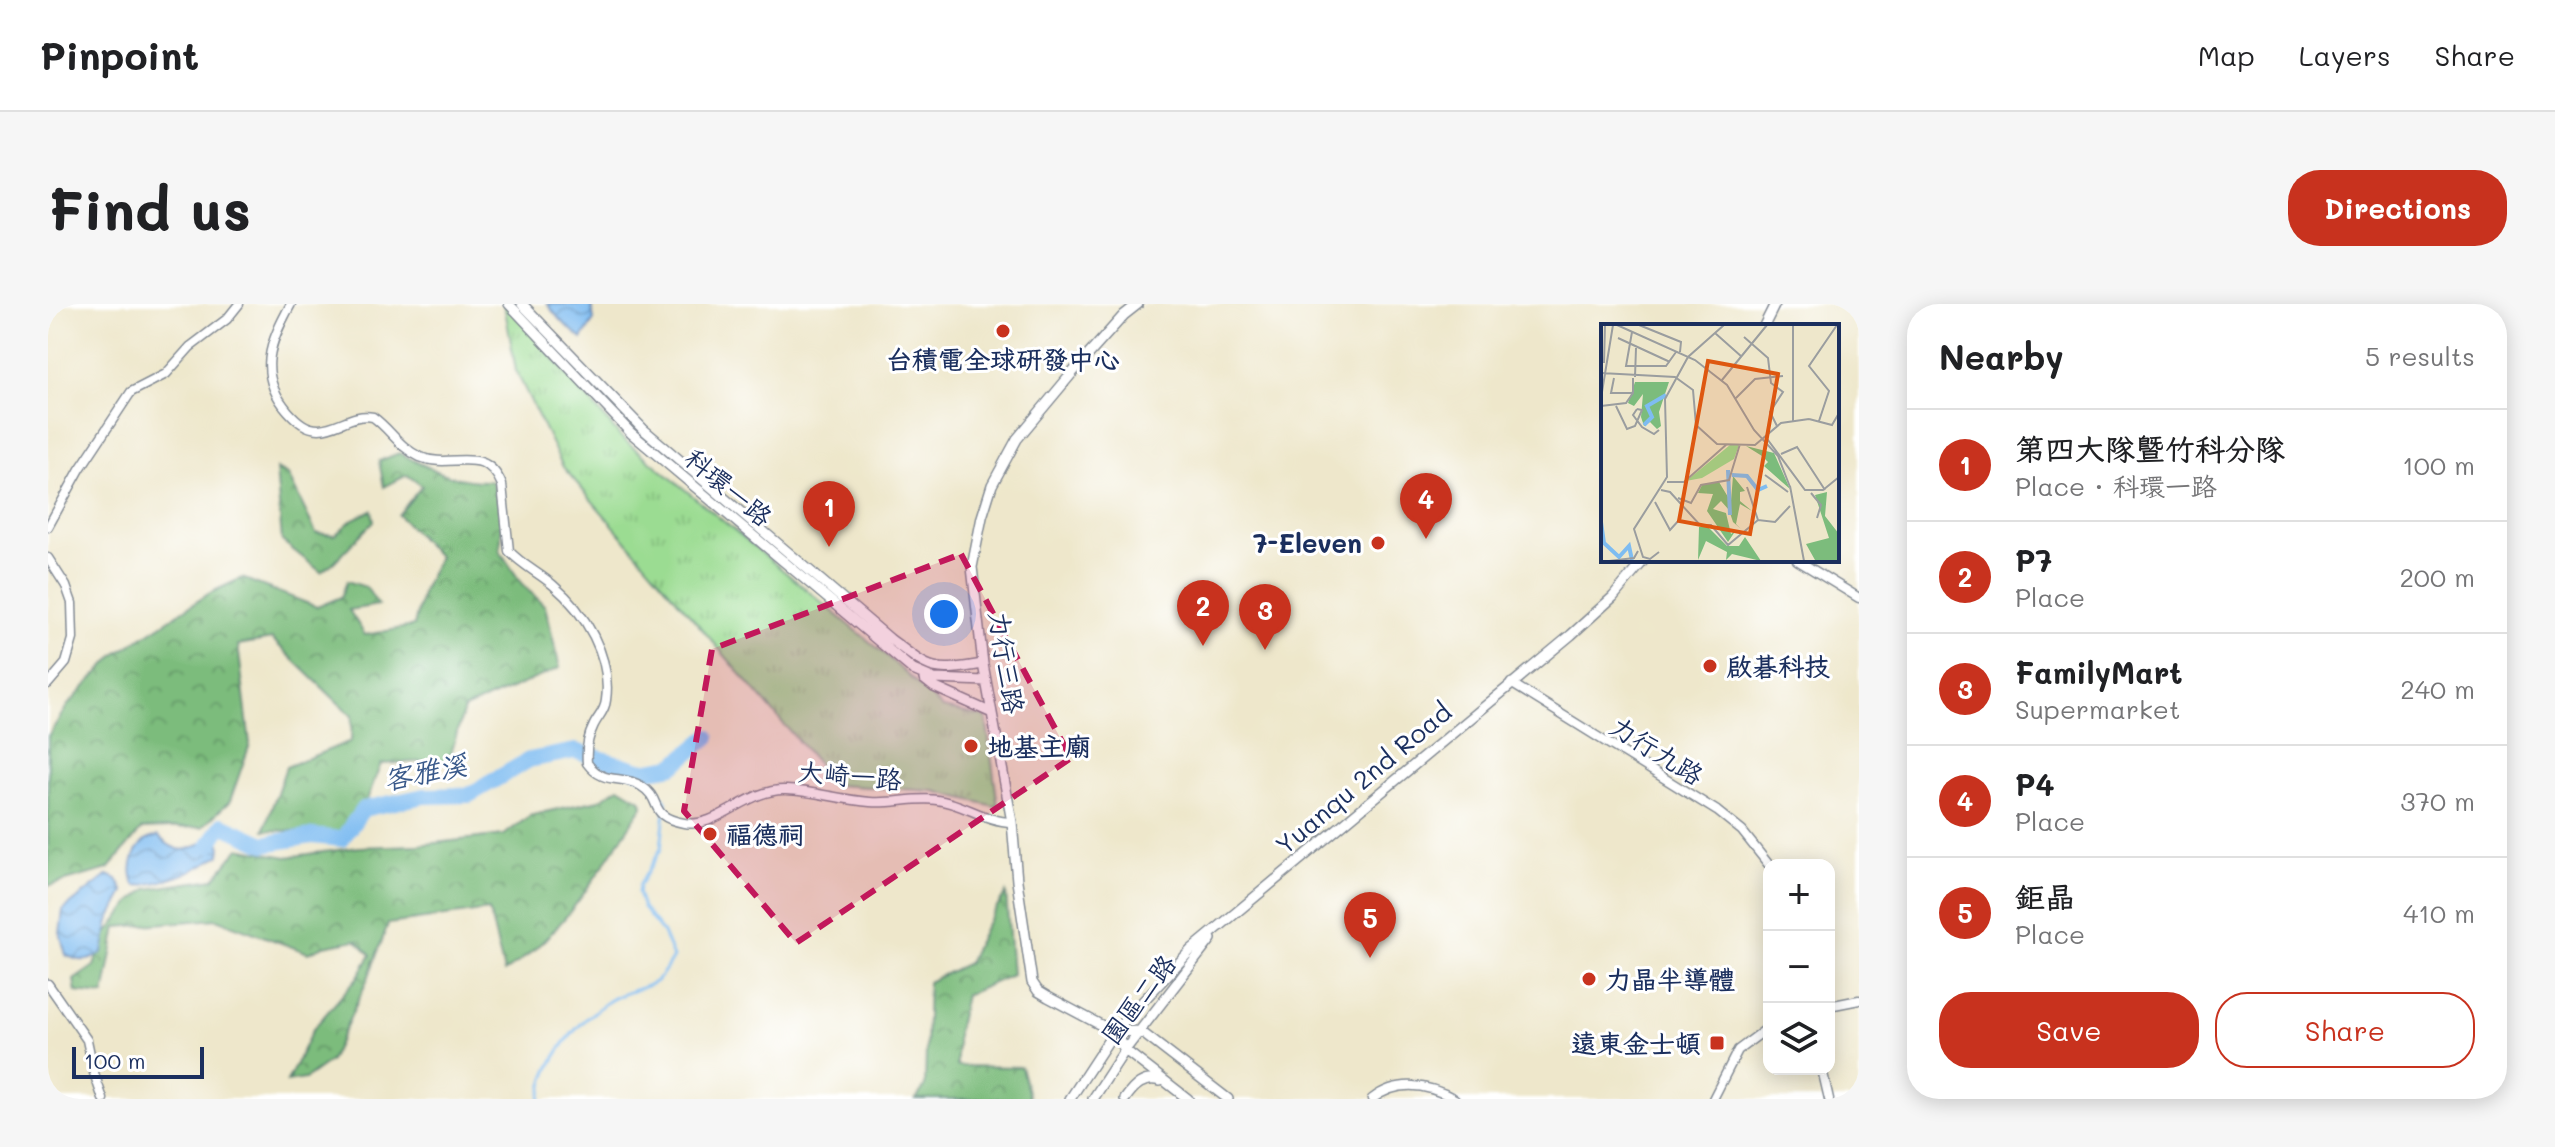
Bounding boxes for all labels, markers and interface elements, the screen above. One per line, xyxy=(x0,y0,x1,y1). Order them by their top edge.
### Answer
text: Pinpoint xyxy=(40,30,199,80)
text: Map xyxy=(2198,37,2255,73)
text: Layers xyxy=(2299,37,2391,73)
text: Share xyxy=(2435,37,2515,73)
button: Directions xyxy=(2288,170,2507,246)
text: Find us xyxy=(48,172,251,245)
marker: 台積電全球研發中心 xyxy=(994,322,1012,340)
inset map xyxy=(1601,324,1839,562)
text: Nearby xyxy=(1939,334,2064,379)
text: 5 results xyxy=(2365,339,2475,373)
place label: 台積電全球研發中心 xyxy=(886,342,1120,376)
text: 第四大隊暨竹科分隊 xyxy=(2015,428,2285,468)
street label: 科環一路 xyxy=(678,441,780,533)
text: 1 xyxy=(1959,448,1971,482)
text: 100 m xyxy=(2402,448,2475,482)
text: Place · 科環一路 xyxy=(2015,469,2217,503)
pin: 4 xyxy=(1400,473,1452,539)
pin: 1 xyxy=(803,481,855,547)
place label: 7-Eleven xyxy=(1253,526,1362,560)
marker: 7-Eleven xyxy=(1369,534,1387,552)
text: P7 xyxy=(2015,540,2052,580)
text: 2 xyxy=(1958,560,1972,594)
text: 200 m xyxy=(2399,560,2475,594)
pin: 2 xyxy=(1177,580,1229,646)
text: Place xyxy=(2015,580,2085,614)
pin: 3 xyxy=(1239,584,1291,650)
your location xyxy=(924,594,964,634)
street label: 力行三路 xyxy=(982,608,1032,716)
place label: 啟碁科技 xyxy=(1726,649,1830,683)
text: FamilyMart xyxy=(2015,652,2183,692)
marker: 啟碁科技 xyxy=(1701,657,1719,675)
text: 3 xyxy=(1957,672,1973,706)
text: 240 m xyxy=(2400,672,2475,706)
text: Supermarket xyxy=(2015,692,2180,726)
street label: Yuanqu 2nd Road xyxy=(1268,694,1458,862)
street label: 力行九路 xyxy=(1604,708,1710,792)
place label: 地基主廟 xyxy=(987,729,1091,763)
marker: 地基主廟 xyxy=(962,737,980,755)
water label: 客雅溪 xyxy=(380,745,472,797)
street label: 大崎一路 xyxy=(797,754,903,796)
text: P4 xyxy=(2015,764,2055,804)
text: 4 xyxy=(1957,784,1973,818)
text: 370 m xyxy=(2400,784,2475,818)
text: Place xyxy=(2015,804,2085,838)
place label: 福德祠 xyxy=(726,817,804,851)
marker: 福德祠 xyxy=(701,825,719,843)
map controls xyxy=(1763,859,1835,1075)
button: + xyxy=(1763,859,1835,931)
text: 鉅晶 xyxy=(2015,876,2075,916)
pin: 5 xyxy=(1344,892,1396,958)
text: 5 xyxy=(1957,896,1973,930)
text: 410 m xyxy=(2403,896,2475,930)
text: Place xyxy=(2015,917,2085,951)
button: − xyxy=(1763,931,1835,1003)
street label: 園區二路 xyxy=(1093,947,1183,1051)
place label: 力晶半導體 xyxy=(1605,962,1735,996)
marker: 力晶半導體 xyxy=(1580,970,1598,988)
button: Save xyxy=(1939,992,2199,1068)
button: Share xyxy=(2215,992,2475,1068)
button: layers xyxy=(1763,1003,1835,1075)
place label: 遠東金士頓 xyxy=(1571,1026,1701,1060)
marker: 遠東金士頓 xyxy=(1708,1034,1726,1052)
scale bar xyxy=(72,1043,204,1079)
text: 100 m xyxy=(84,1046,146,1075)

